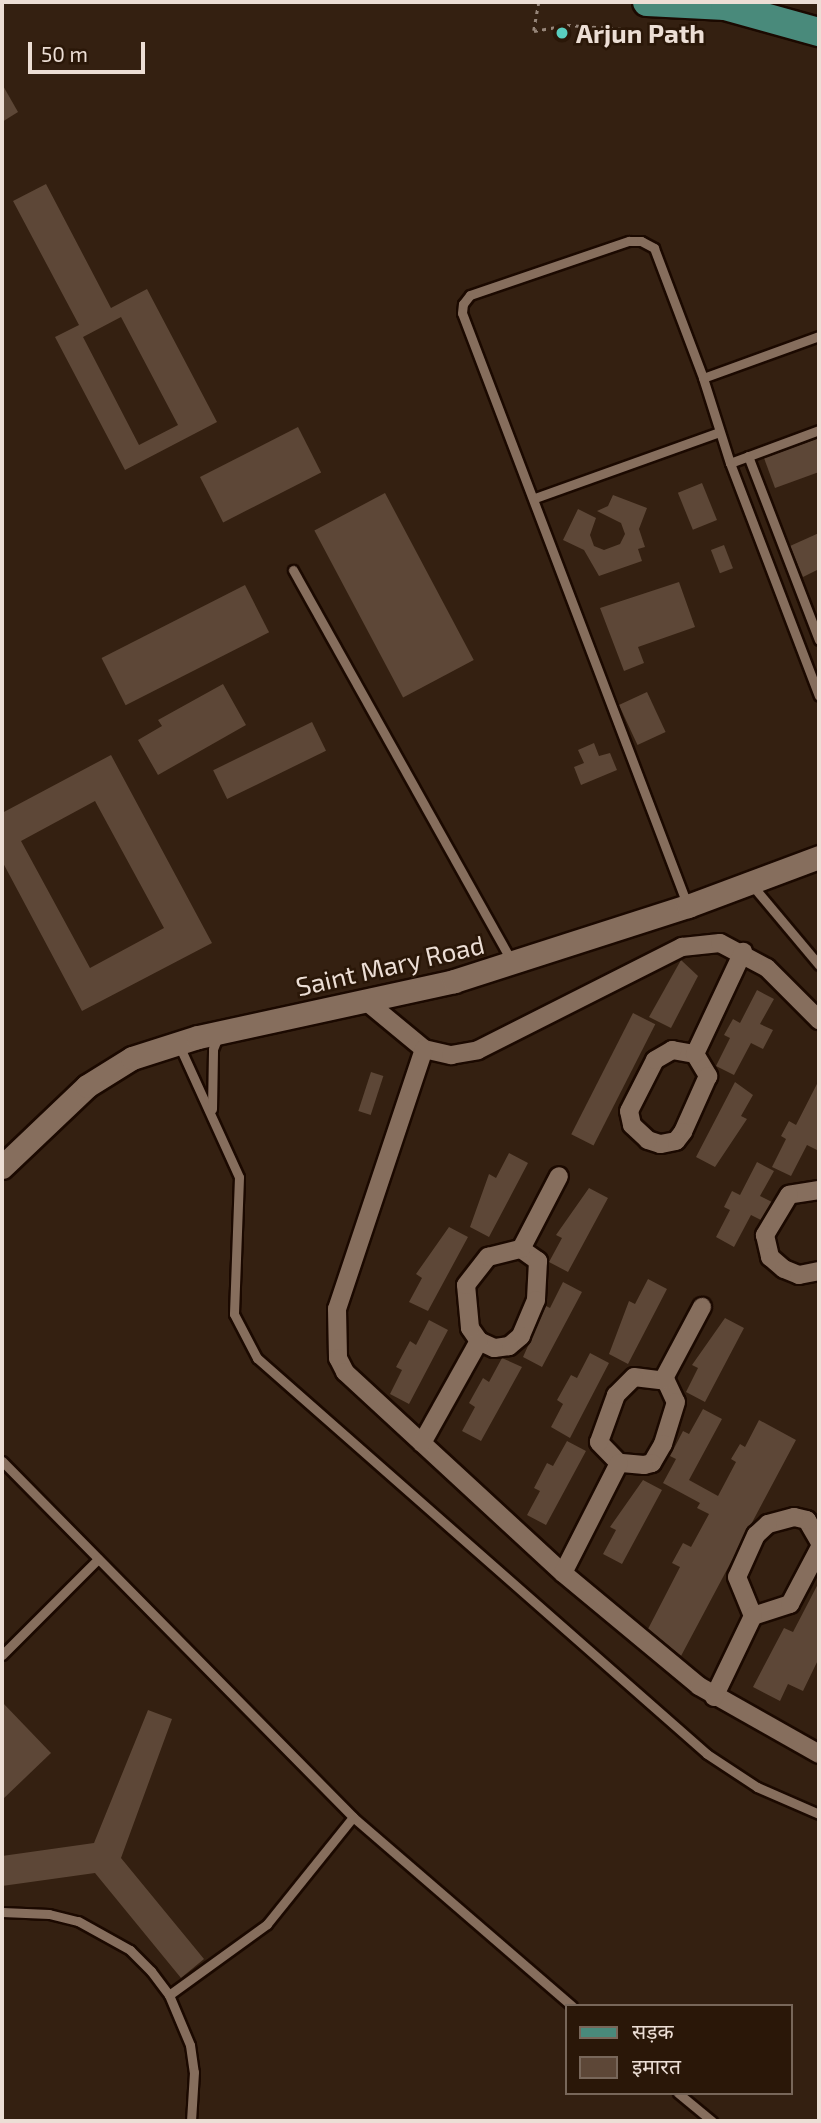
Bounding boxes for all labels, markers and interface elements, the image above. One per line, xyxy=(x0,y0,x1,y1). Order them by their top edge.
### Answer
place label: Arjun Path xyxy=(576,17,705,49)
marker: Arjun Path xyxy=(554,25,570,41)
scale bar xyxy=(32,28,149,72)
text: 50 m xyxy=(41,41,88,66)
street label: Saint Mary Road xyxy=(292,928,488,1002)
legend xyxy=(566,2004,793,2095)
text: सड़क xyxy=(632,2018,674,2043)
text: इमारत xyxy=(632,2053,681,2078)

